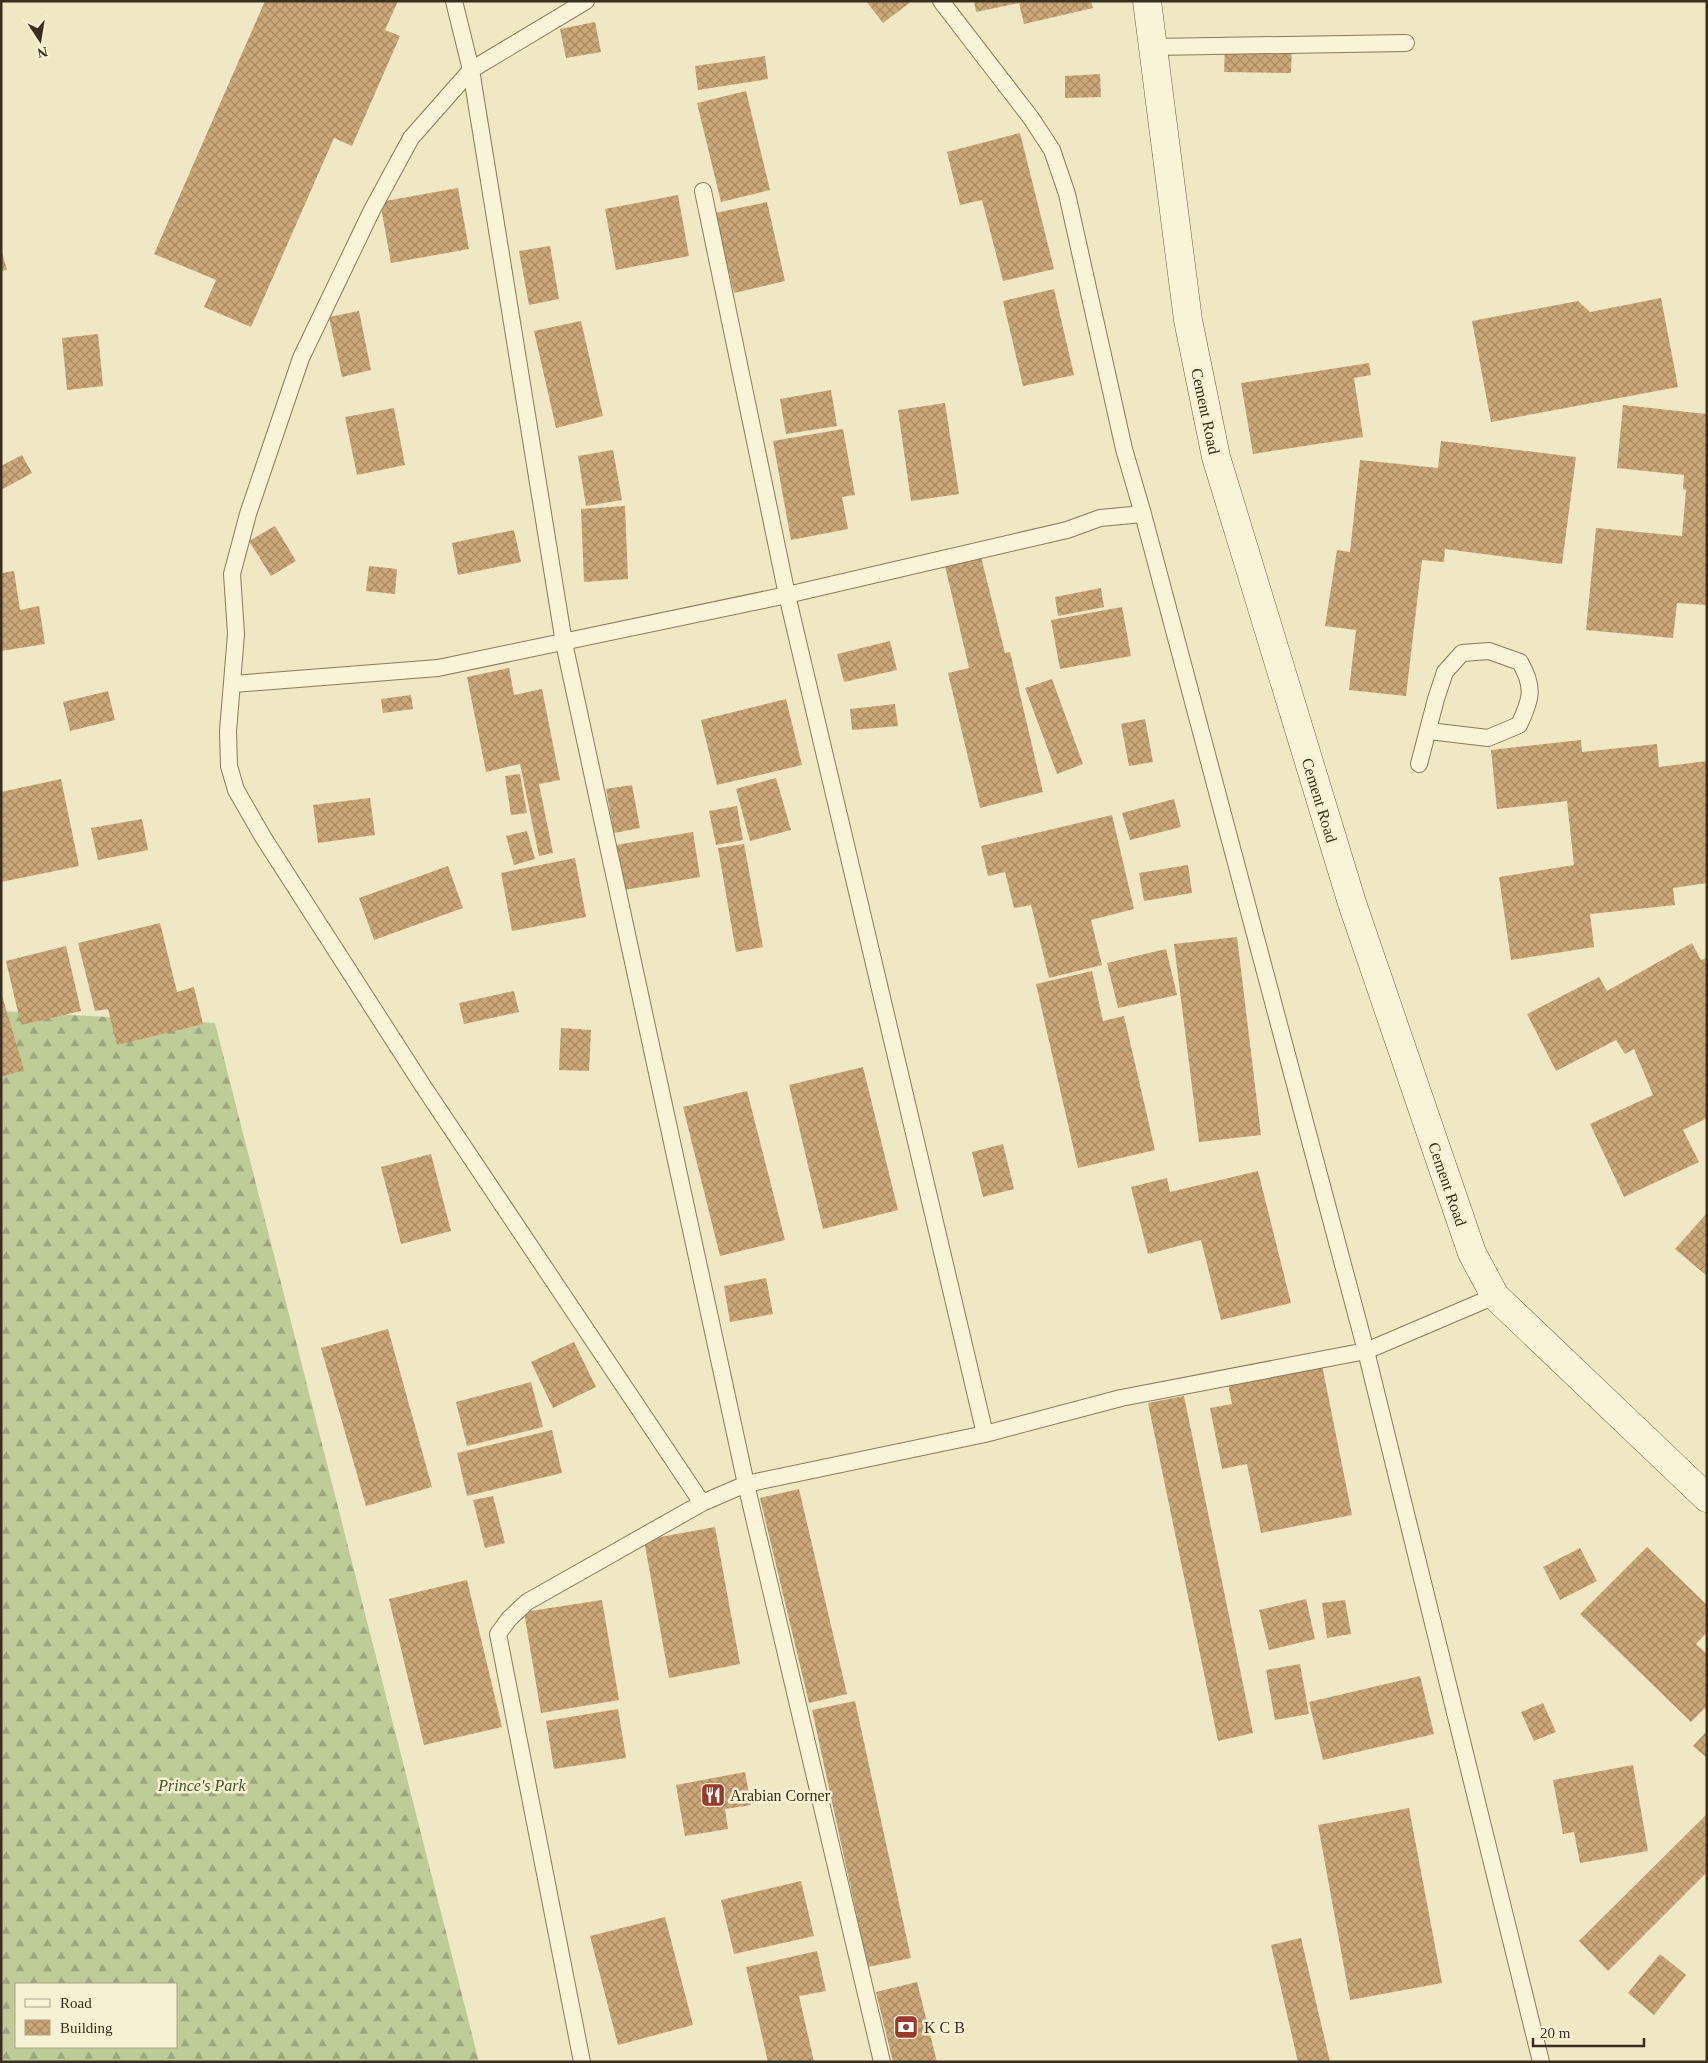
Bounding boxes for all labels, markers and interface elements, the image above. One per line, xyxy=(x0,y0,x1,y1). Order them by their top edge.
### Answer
north arrow xyxy=(15,15,65,65)
text: N xyxy=(36,44,49,61)
street label: Cement Road xyxy=(1188,367,1223,456)
street label: Cement Road xyxy=(1299,756,1340,844)
street label: Cement Road xyxy=(1425,1140,1470,1228)
park label: Prince's Park xyxy=(157,1777,247,1794)
restaurant icon: Arabian Corner xyxy=(700,1782,726,1808)
place label: Arabian Corner xyxy=(730,1787,831,1804)
legend xyxy=(15,1983,178,2048)
text: Road xyxy=(60,1995,92,2011)
bank icon: K C B xyxy=(893,2014,919,2040)
scale bar xyxy=(1533,2016,1644,2048)
place label: K C B xyxy=(924,2019,965,2036)
text: Building xyxy=(60,2020,113,2036)
text: 20 m xyxy=(1540,2025,1571,2041)

